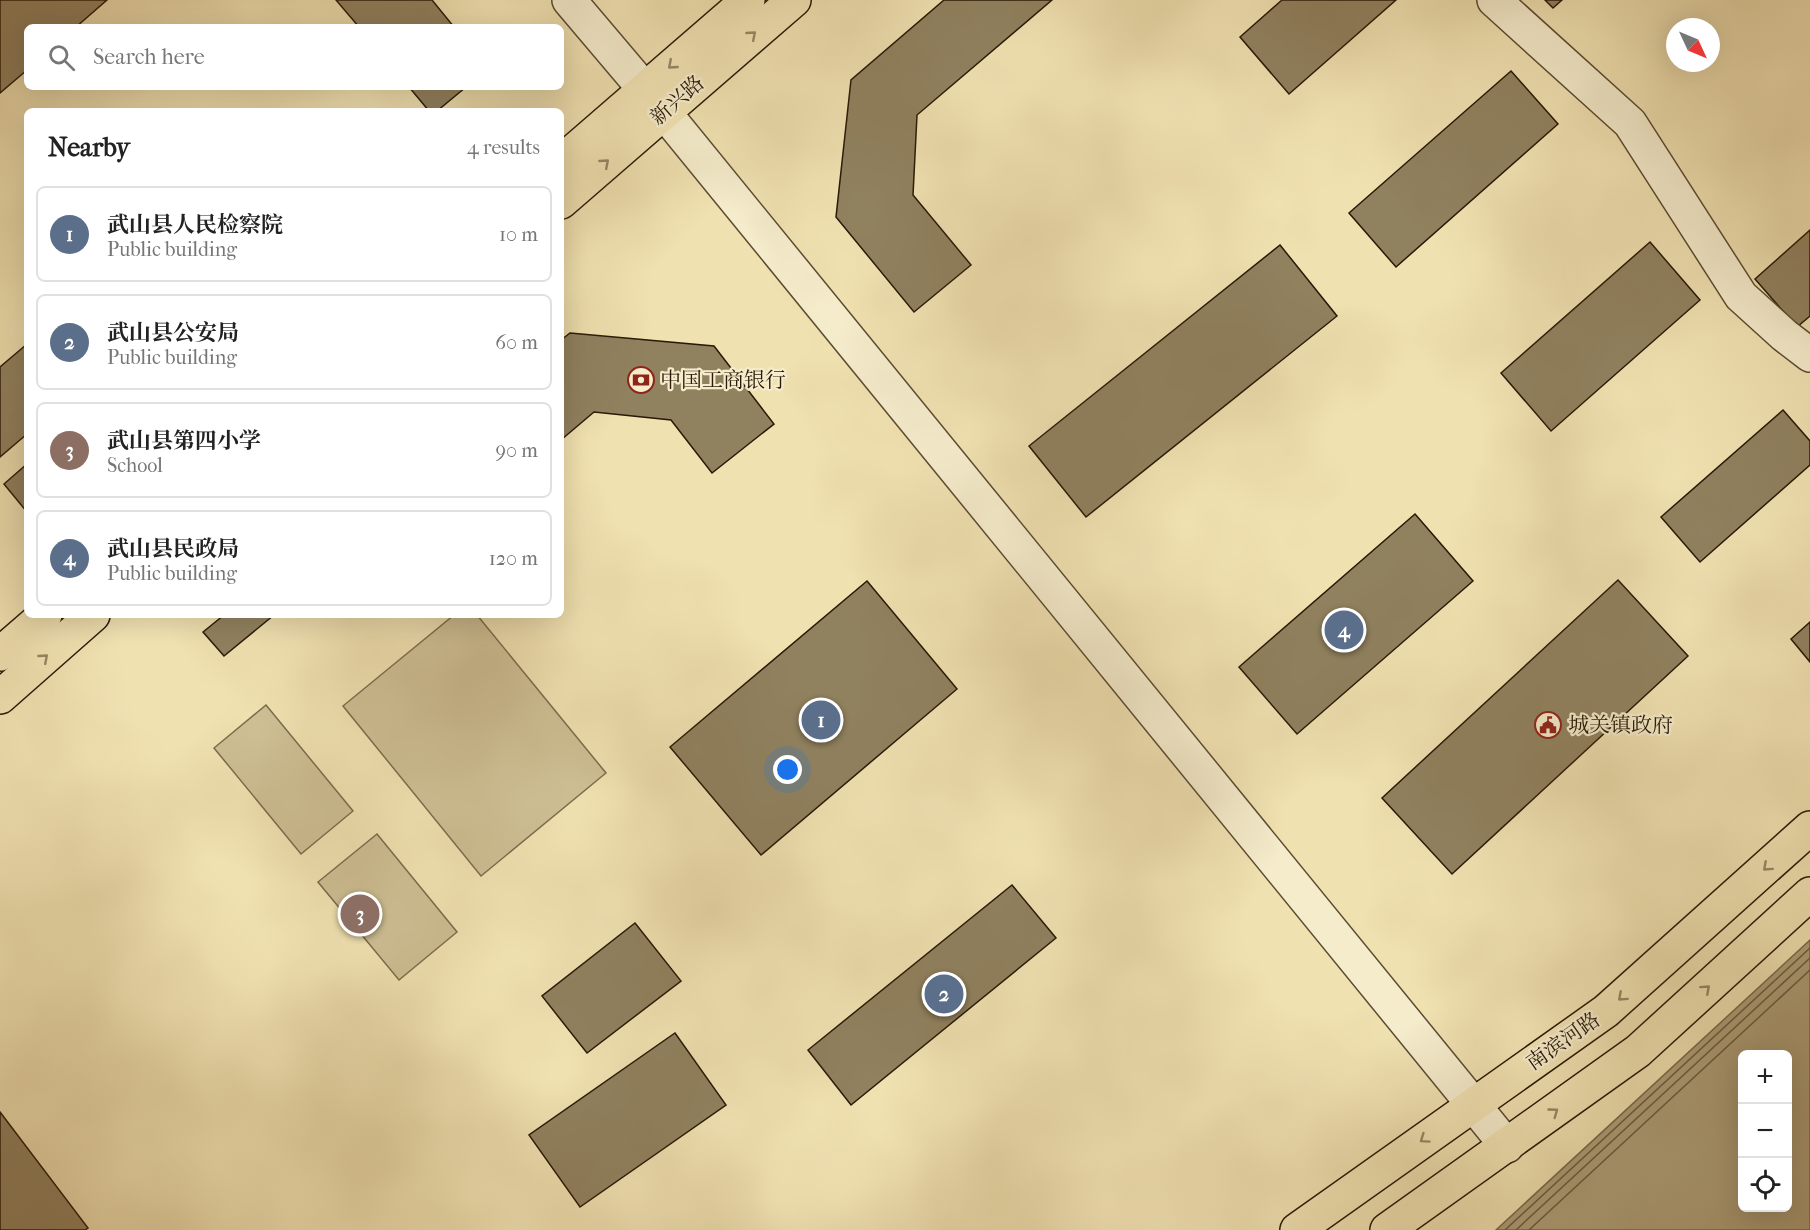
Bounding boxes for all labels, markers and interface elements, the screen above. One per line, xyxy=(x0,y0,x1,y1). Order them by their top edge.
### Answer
north arrow xyxy=(1666,18,1720,72)
search box xyxy=(24,24,564,90)
one-way arrow xyxy=(745,32,756,43)
icon: search xyxy=(45,41,78,74)
text: Search here xyxy=(93,44,205,70)
one-way arrow xyxy=(668,58,679,69)
street label: 新兴路 xyxy=(645,70,709,130)
text: Nearby xyxy=(48,132,130,163)
text: 4 results xyxy=(467,136,540,159)
one-way arrow xyxy=(598,159,609,170)
text: 武山县人民检察院 xyxy=(107,212,283,238)
text: 1 xyxy=(66,223,73,246)
text: 10 m xyxy=(499,223,538,246)
text: Public building xyxy=(107,238,237,261)
text: 武山县公安局 xyxy=(107,320,239,346)
text: 2 xyxy=(64,331,75,354)
text: 60 m xyxy=(495,331,538,354)
text: Public building xyxy=(107,346,237,369)
bank icon: 中国工商银行 xyxy=(626,365,656,395)
place label: 中国工商银行 xyxy=(660,368,786,392)
text: 武山县第四小学 xyxy=(107,428,261,454)
text: 3 xyxy=(65,439,74,462)
text: 90 m xyxy=(496,439,538,462)
text: School xyxy=(107,454,163,477)
text: 武山县民政局 xyxy=(107,536,239,562)
text: 4 xyxy=(64,547,75,570)
text: 120 m xyxy=(489,547,538,570)
text: Public building xyxy=(107,562,237,585)
pin: 4 xyxy=(1324,608,1364,652)
one-way arrow xyxy=(37,654,48,665)
pin: 1 xyxy=(802,698,840,742)
public building icon: 城关镇政府 xyxy=(1533,710,1563,740)
place label: 城关镇政府 xyxy=(1568,713,1673,737)
your location xyxy=(773,755,802,784)
one-way arrow xyxy=(1763,860,1773,871)
pin: 3 xyxy=(340,892,380,936)
pin: 2 xyxy=(924,972,964,1016)
one-way arrow xyxy=(1699,985,1709,996)
one-way arrow xyxy=(1618,990,1628,1001)
street label: 南滨河路 xyxy=(1522,1007,1604,1075)
map controls xyxy=(1738,1050,1792,1212)
button: + xyxy=(1738,1050,1792,1104)
button: − xyxy=(1738,1104,1792,1158)
one-way arrow xyxy=(1548,1108,1559,1119)
one-way arrow xyxy=(1420,1132,1431,1143)
button: locate xyxy=(1738,1158,1792,1212)

